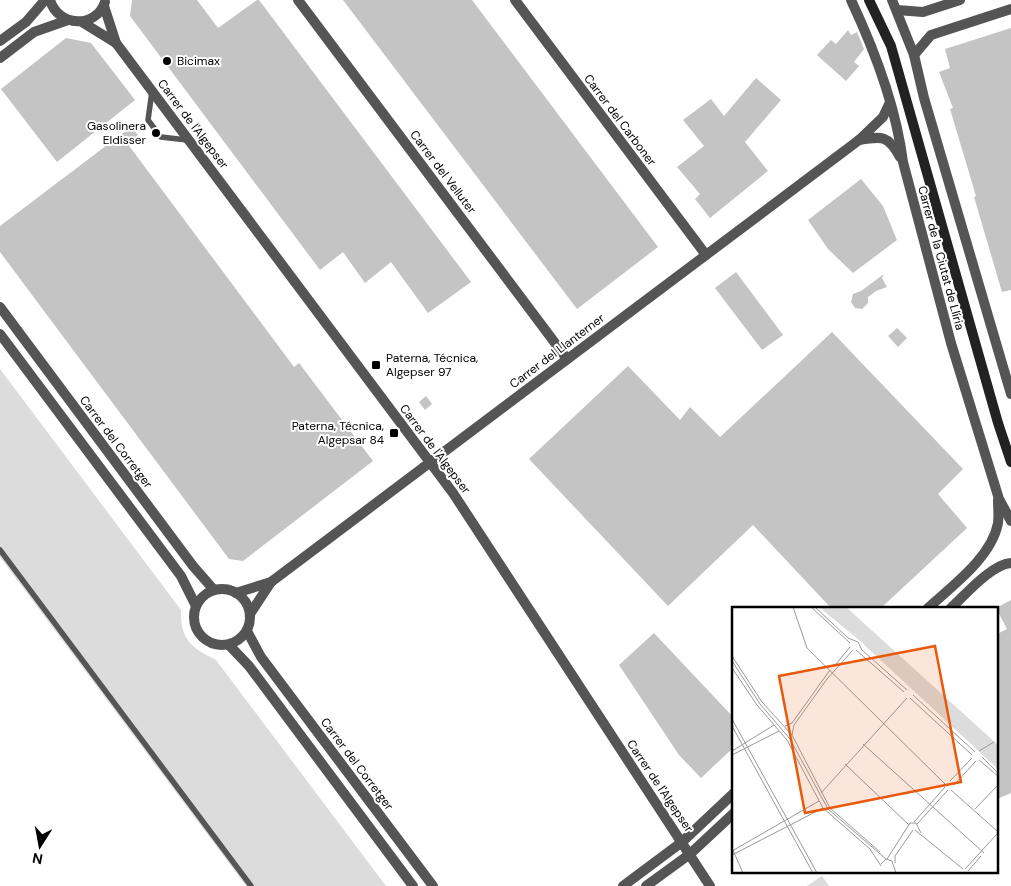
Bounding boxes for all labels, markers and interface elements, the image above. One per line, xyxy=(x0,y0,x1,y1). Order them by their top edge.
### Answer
place label: Bicimax xyxy=(177,53,220,69)
marker: Bicimax xyxy=(161,55,173,67)
street label: Carrer del Carboner xyxy=(580,71,660,169)
street label: Carrer de l'Algepser xyxy=(154,76,232,173)
place label: Gasolinera Eldisser xyxy=(87,118,147,148)
marker: Gasolinera Eldisser xyxy=(150,127,162,139)
street label: Carrer del Velluter xyxy=(406,127,480,217)
street label: Carrer de la Ciutat de Llíria xyxy=(914,184,968,332)
street label: Carrer del Llanterner xyxy=(506,310,608,392)
place label: Paterna, Técnica, Algepser 97 xyxy=(386,350,478,380)
marker: Paterna, Técnica, Algepser 97 xyxy=(370,359,382,371)
street label: Carrer del Corretger xyxy=(76,393,156,492)
street label: Carrer de l'Algepser xyxy=(396,401,474,498)
place label: Paterna, Técnica, Algepsar 84 xyxy=(292,418,384,448)
marker: Paterna, Técnica, Algepsar 84 xyxy=(388,427,400,439)
inset map xyxy=(732,607,998,874)
street label: Carrer del Corretger xyxy=(317,715,397,814)
street label: Carrer de l'Algepser xyxy=(623,737,697,836)
north arrow xyxy=(15,821,65,871)
text: N xyxy=(31,849,44,869)

